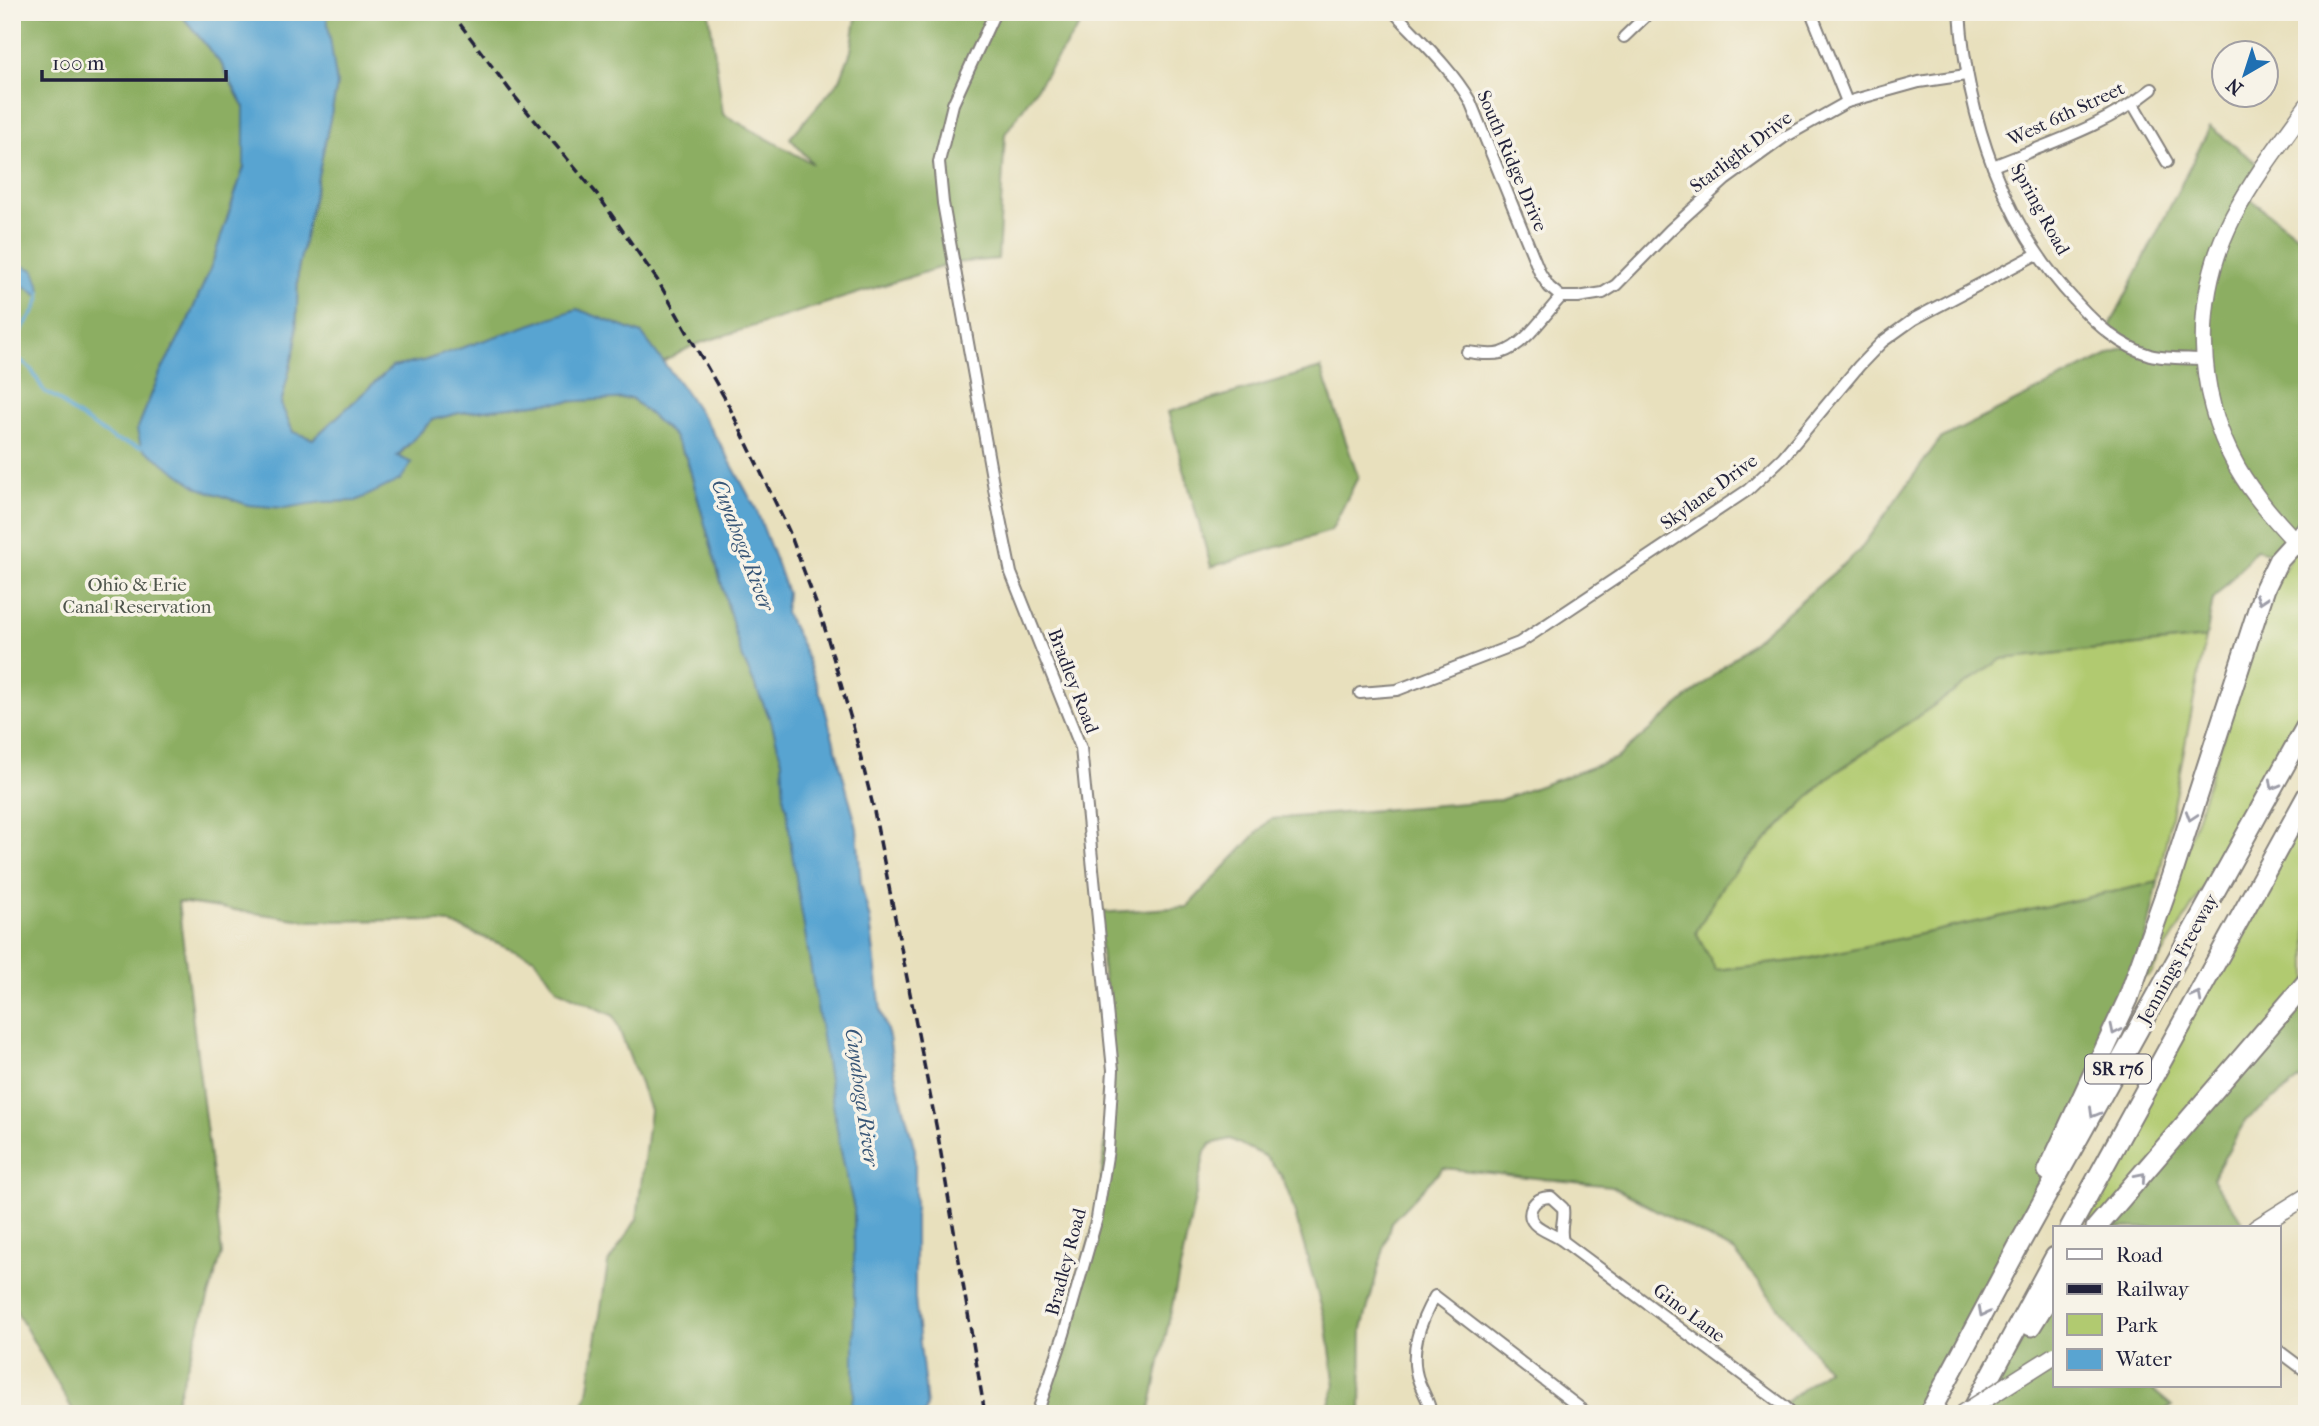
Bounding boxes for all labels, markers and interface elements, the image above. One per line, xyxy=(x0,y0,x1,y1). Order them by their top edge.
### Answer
scale bar xyxy=(42,38,226,82)
north arrow xyxy=(2210,38,2280,108)
text: 100 m xyxy=(52,51,105,75)
text: N xyxy=(2222,73,2247,100)
street label: West 6th Street xyxy=(2003,77,2128,151)
street label: South Ridge Drive xyxy=(1472,87,1552,235)
street label: Starlight Drive xyxy=(1686,106,1796,198)
street label: Spring Road xyxy=(2006,159,2074,259)
street label: Skylane Drive xyxy=(1656,449,1762,535)
water label: Cuyahoga River xyxy=(707,476,780,616)
park label: Ohio & Erie Canal Reservation xyxy=(62,574,212,618)
one-way arrow xyxy=(2255,593,2269,605)
street label: Bradley Road xyxy=(1043,626,1103,737)
one-way arrow xyxy=(2269,777,2282,790)
one-way arrow xyxy=(2185,809,2199,821)
street label: Jennings Freeway xyxy=(2132,889,2223,1030)
one-way arrow xyxy=(2189,991,2202,1004)
one-way arrow xyxy=(2109,1023,2123,1035)
water label: Cuyahoga River xyxy=(840,1027,884,1169)
road number: SR 176 xyxy=(2085,1054,2151,1084)
one-way arrow xyxy=(2089,1105,2102,1118)
one-way arrow xyxy=(2133,1172,2145,1185)
street label: Bradley Road xyxy=(1041,1205,1091,1318)
legend xyxy=(2053,1226,2280,1388)
text: Road xyxy=(2116,1243,2163,1267)
text: Railway xyxy=(2116,1277,2190,1301)
street label: Gino Lane xyxy=(1649,1279,1729,1347)
one-way arrow xyxy=(1978,1305,1992,1317)
text: Park xyxy=(2116,1313,2158,1337)
text: Water xyxy=(2115,1347,2172,1371)

